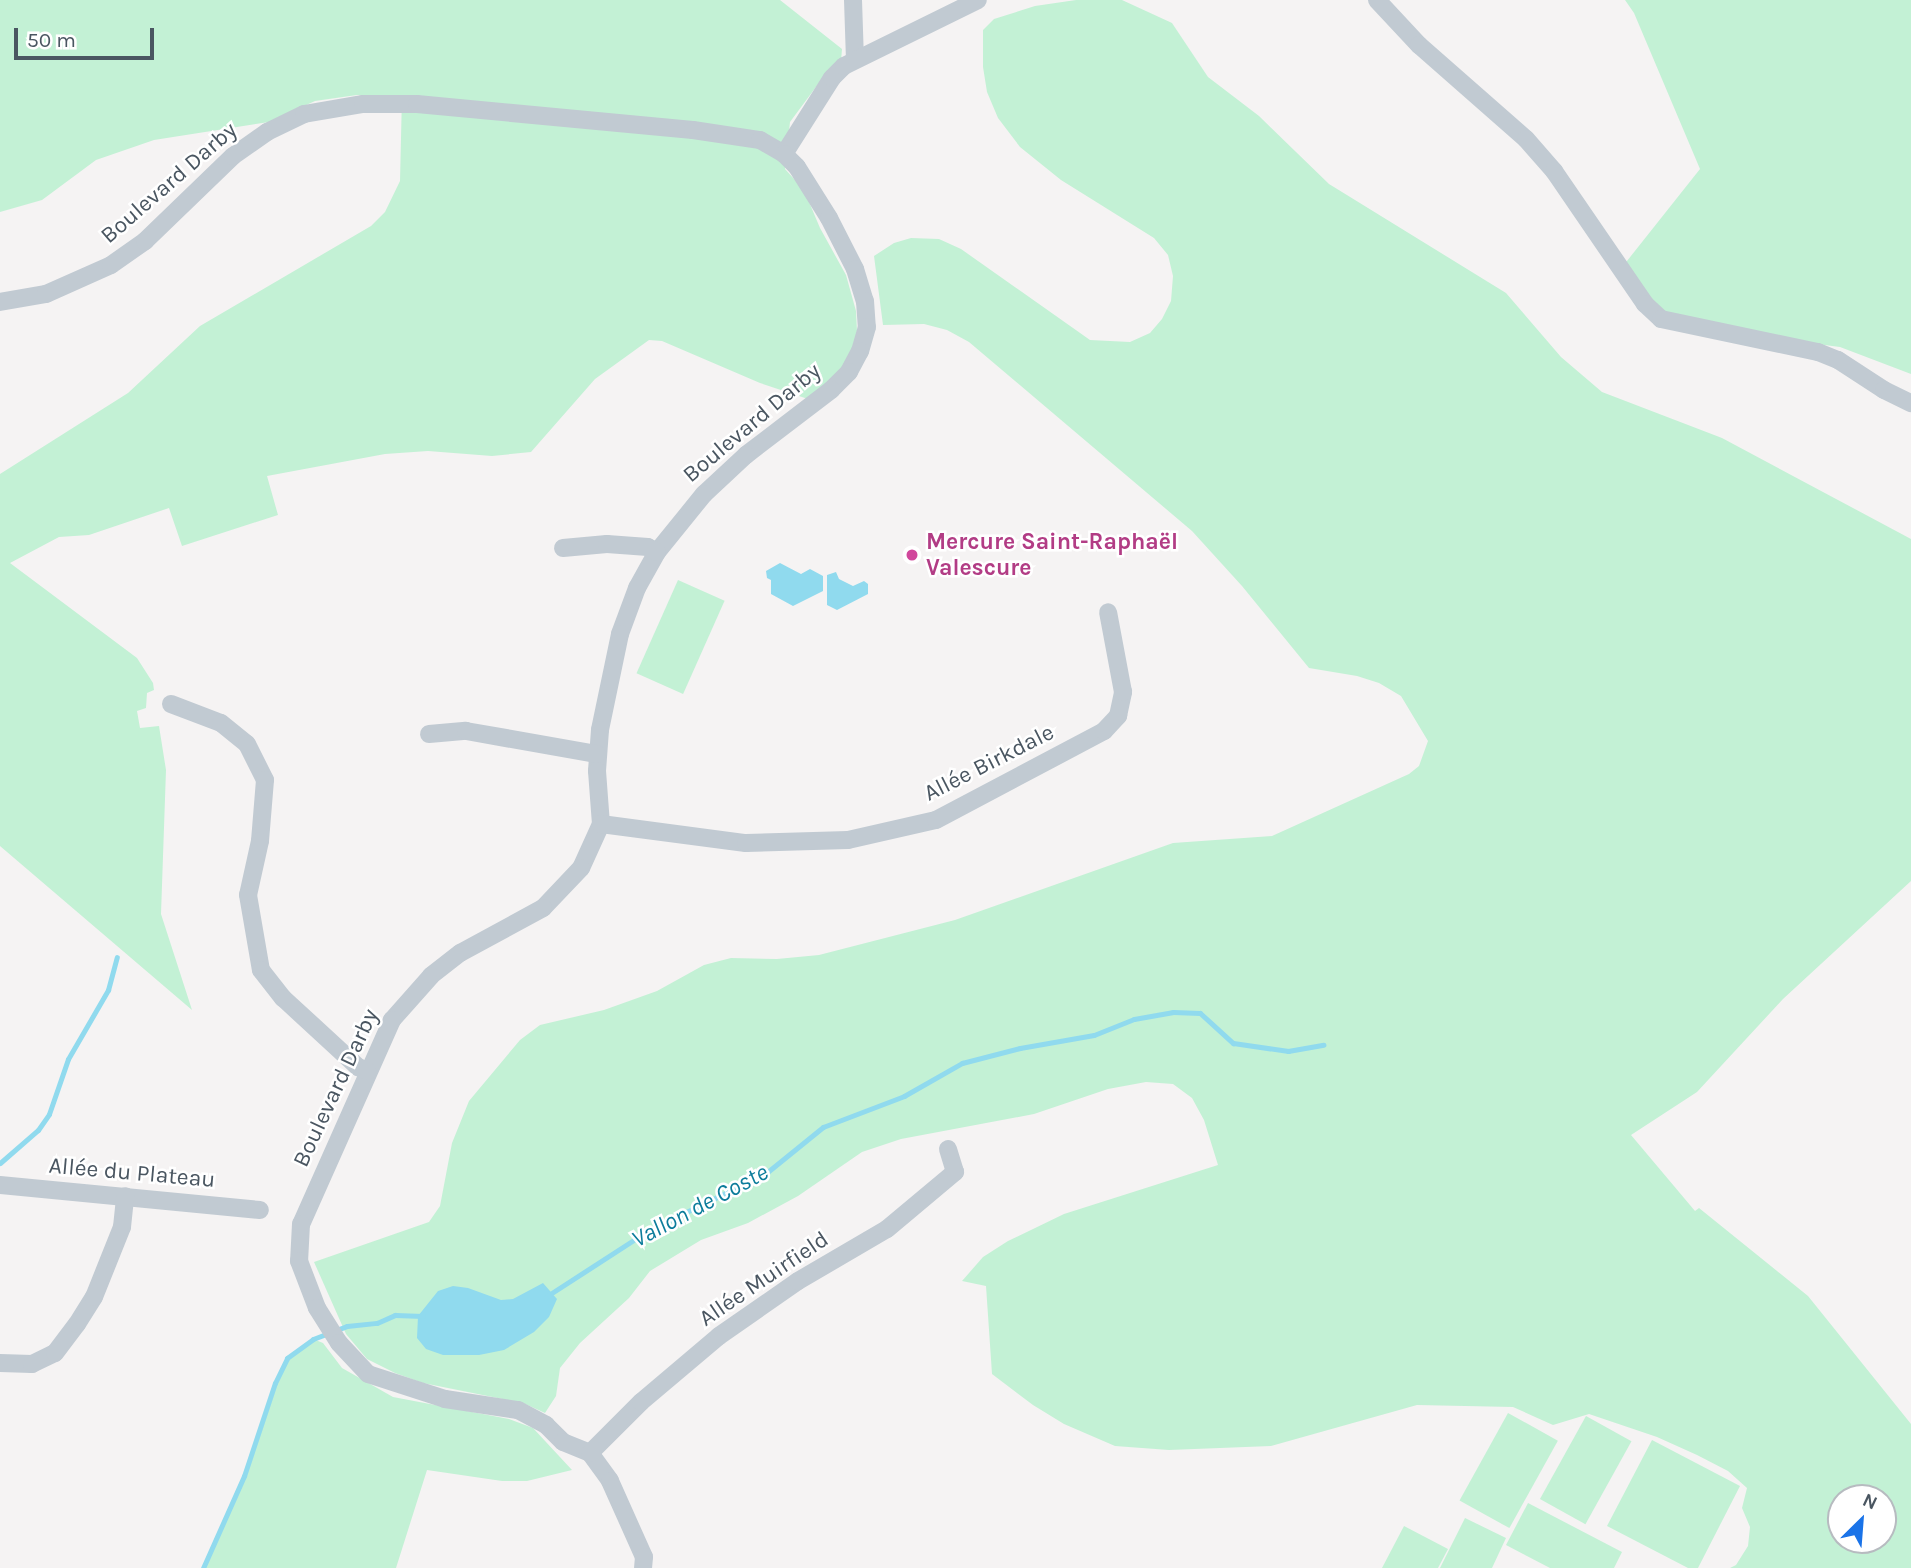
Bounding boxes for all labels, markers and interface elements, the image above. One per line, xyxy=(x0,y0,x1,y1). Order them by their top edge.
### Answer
scale bar xyxy=(18,14,158,58)
text: 50 m xyxy=(27,28,76,52)
street label: Boulevard Darby xyxy=(95,116,243,250)
street label: Boulevard Darby xyxy=(678,357,826,489)
place label: Mercure Saint-Raphaël Valescure xyxy=(926,528,1178,582)
marker: Mercure Saint-Raphaël Valescure xyxy=(904,547,920,563)
street label: Allée Birkdale xyxy=(919,718,1059,808)
street label: Boulevard Darby xyxy=(287,1005,385,1171)
street label: Allée du Plateau xyxy=(48,1152,216,1194)
water label: Vallon de Coste xyxy=(627,1158,773,1254)
street label: Allée Muirfield xyxy=(694,1226,834,1332)
north arrow xyxy=(1827,1484,1897,1554)
text: N xyxy=(1859,1489,1881,1515)

